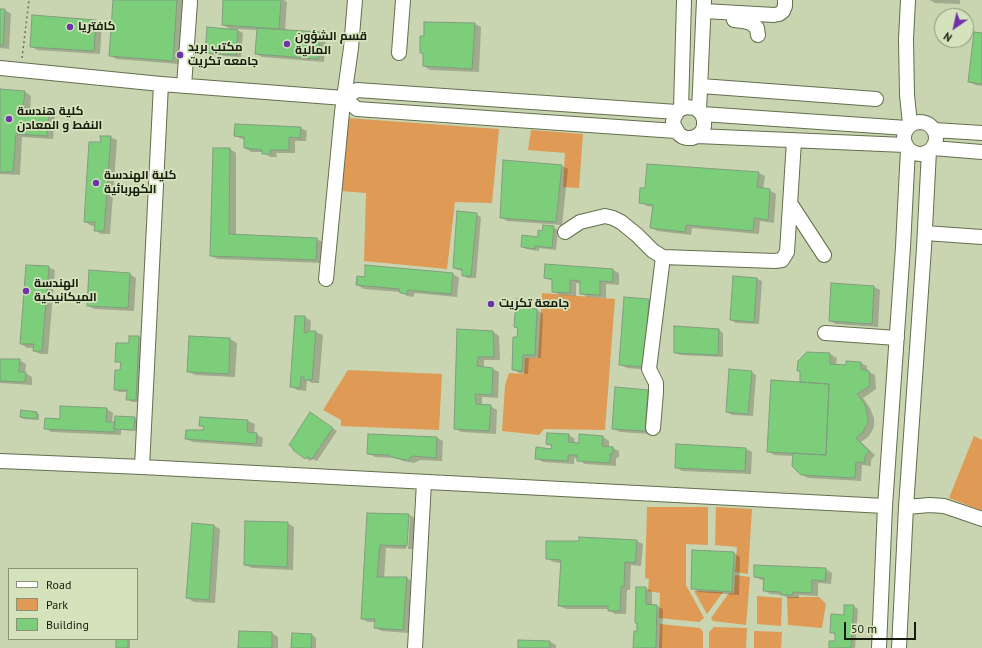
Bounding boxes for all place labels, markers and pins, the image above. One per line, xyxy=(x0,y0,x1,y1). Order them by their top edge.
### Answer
place label: كافتريا xyxy=(78,20,115,34)
marker: كافتريا xyxy=(65,22,75,32)
place label: قسم الشؤون المالية xyxy=(295,30,367,58)
marker: قسم الشؤون المالية xyxy=(282,39,292,49)
place label: مكتب بريد جامعه تكريت xyxy=(188,41,258,69)
marker: مكتب بريد جامعه تكريت xyxy=(175,50,185,60)
place label: كلية هندسة النفط و المعادن xyxy=(17,105,102,133)
marker: كلية هندسة النفط و المعادن xyxy=(4,114,14,124)
place label: كلية الهندسة الكهربائية xyxy=(104,169,176,197)
marker: كلية الهندسة الكهربائية xyxy=(91,178,101,188)
place label: الهندسة الميكانيكية xyxy=(34,277,97,305)
marker: الهندسة الميكانيكية xyxy=(21,286,31,296)
place label: جامعة تكريت xyxy=(499,297,569,311)
marker: جامعة تكريت xyxy=(486,299,496,309)

